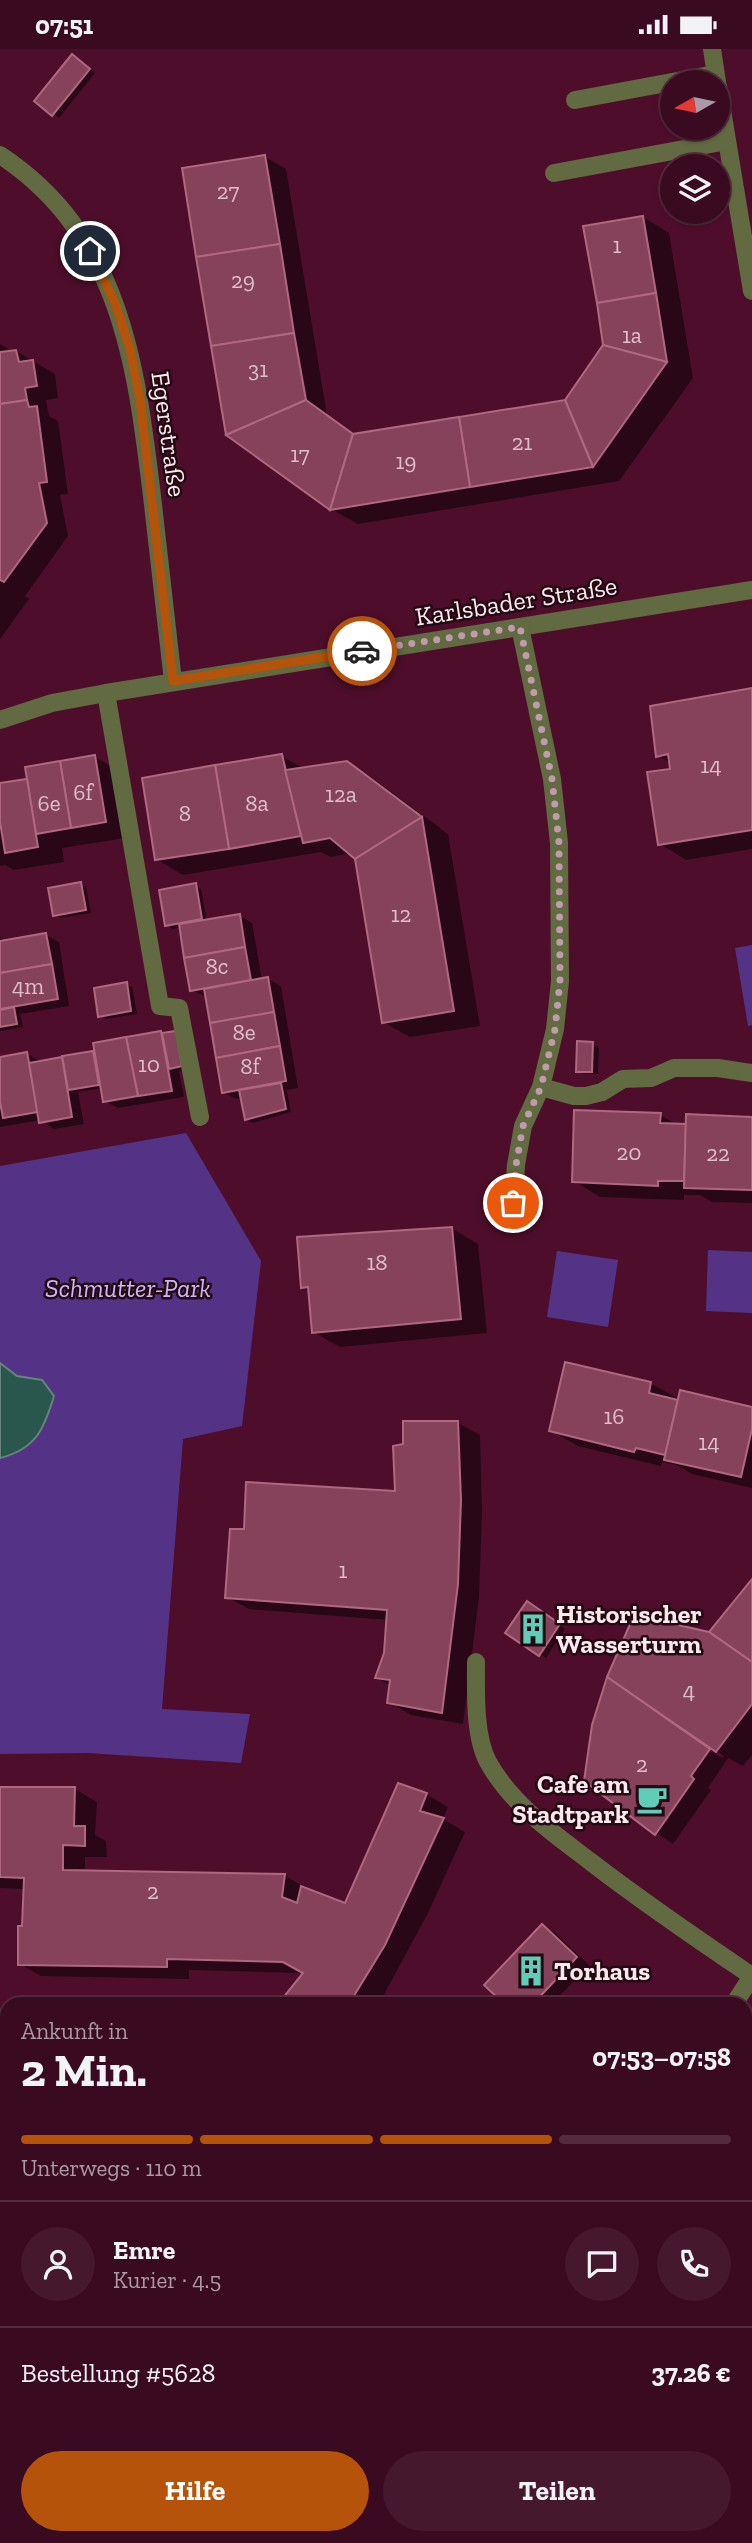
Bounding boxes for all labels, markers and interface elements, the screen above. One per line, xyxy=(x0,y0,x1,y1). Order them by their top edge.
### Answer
text: 07:51 xyxy=(35,9,93,41)
north arrow xyxy=(660,70,730,140)
map controls xyxy=(660,70,730,224)
button: layers xyxy=(660,154,730,224)
house number: 27 xyxy=(217,177,240,205)
pin xyxy=(60,221,120,281)
house number: 1 xyxy=(613,231,622,259)
icon: home xyxy=(71,232,109,270)
house number: 29 xyxy=(231,266,255,294)
house number: 1a xyxy=(622,321,642,349)
house number: 31 xyxy=(248,355,268,383)
street label: Egerstraße xyxy=(144,369,194,499)
house number: 21 xyxy=(512,428,532,456)
house number: 17 xyxy=(290,440,310,468)
house number: 19 xyxy=(395,447,417,475)
street label: Karlsbader Straße xyxy=(413,569,619,633)
courier xyxy=(327,616,397,686)
icon: car xyxy=(343,632,381,670)
house number: 14 xyxy=(700,751,722,779)
house number: 6f xyxy=(73,778,94,806)
house number: 12a xyxy=(325,780,357,808)
house number: 6e xyxy=(37,789,61,817)
house number: 8a xyxy=(245,789,269,817)
house number: 8 xyxy=(179,799,191,827)
house number: 12 xyxy=(391,900,411,928)
house number: 8c xyxy=(205,952,229,980)
house number: 4m xyxy=(12,972,44,1000)
house number: 8e xyxy=(232,1018,256,1046)
house number: 10 xyxy=(138,1050,160,1078)
house number: 8f xyxy=(240,1052,262,1080)
house number: 20 xyxy=(616,1138,642,1166)
house number: 22 xyxy=(706,1139,730,1167)
pin xyxy=(483,1173,543,1233)
icon: bag xyxy=(494,1184,532,1222)
house number: 18 xyxy=(366,1248,388,1276)
park label: Schmutter-Park xyxy=(45,1272,211,1304)
house number: 16 xyxy=(603,1402,625,1430)
house number: 14 xyxy=(698,1428,720,1456)
house number: 1 xyxy=(339,1556,348,1584)
place label: Historischer Wasserturm xyxy=(556,1598,702,1660)
building icon: Historischer Wasserturm xyxy=(516,1612,550,1646)
house number: 4 xyxy=(683,1676,695,1704)
house number: 2 xyxy=(636,1750,648,1778)
place label: Cafe am Stadtpark xyxy=(512,1768,630,1830)
cafe icon: Cafe am Stadtpark xyxy=(635,1782,669,1816)
house number: 2 xyxy=(147,1877,159,1905)
building icon: Torhaus xyxy=(514,1954,548,1988)
place label: Torhaus xyxy=(554,1955,650,1987)
text: Ankunft in xyxy=(21,2017,128,2045)
text: 07:53–07:58 xyxy=(592,2041,731,2073)
text: 2 Min. xyxy=(21,2043,147,2098)
text: Unterwegs · 110 m xyxy=(21,2154,202,2182)
button: person xyxy=(21,2227,95,2301)
button: chat xyxy=(565,2227,639,2301)
button: phone xyxy=(657,2227,731,2301)
text: Emre xyxy=(113,2234,175,2266)
text: Kurier · 4.5 xyxy=(113,2266,221,2294)
text: Bestellung #5628 xyxy=(21,2357,216,2389)
text: 37.26 € xyxy=(651,2357,731,2389)
button: Hilfe xyxy=(21,2451,369,2531)
button: Teilen xyxy=(383,2451,731,2531)

